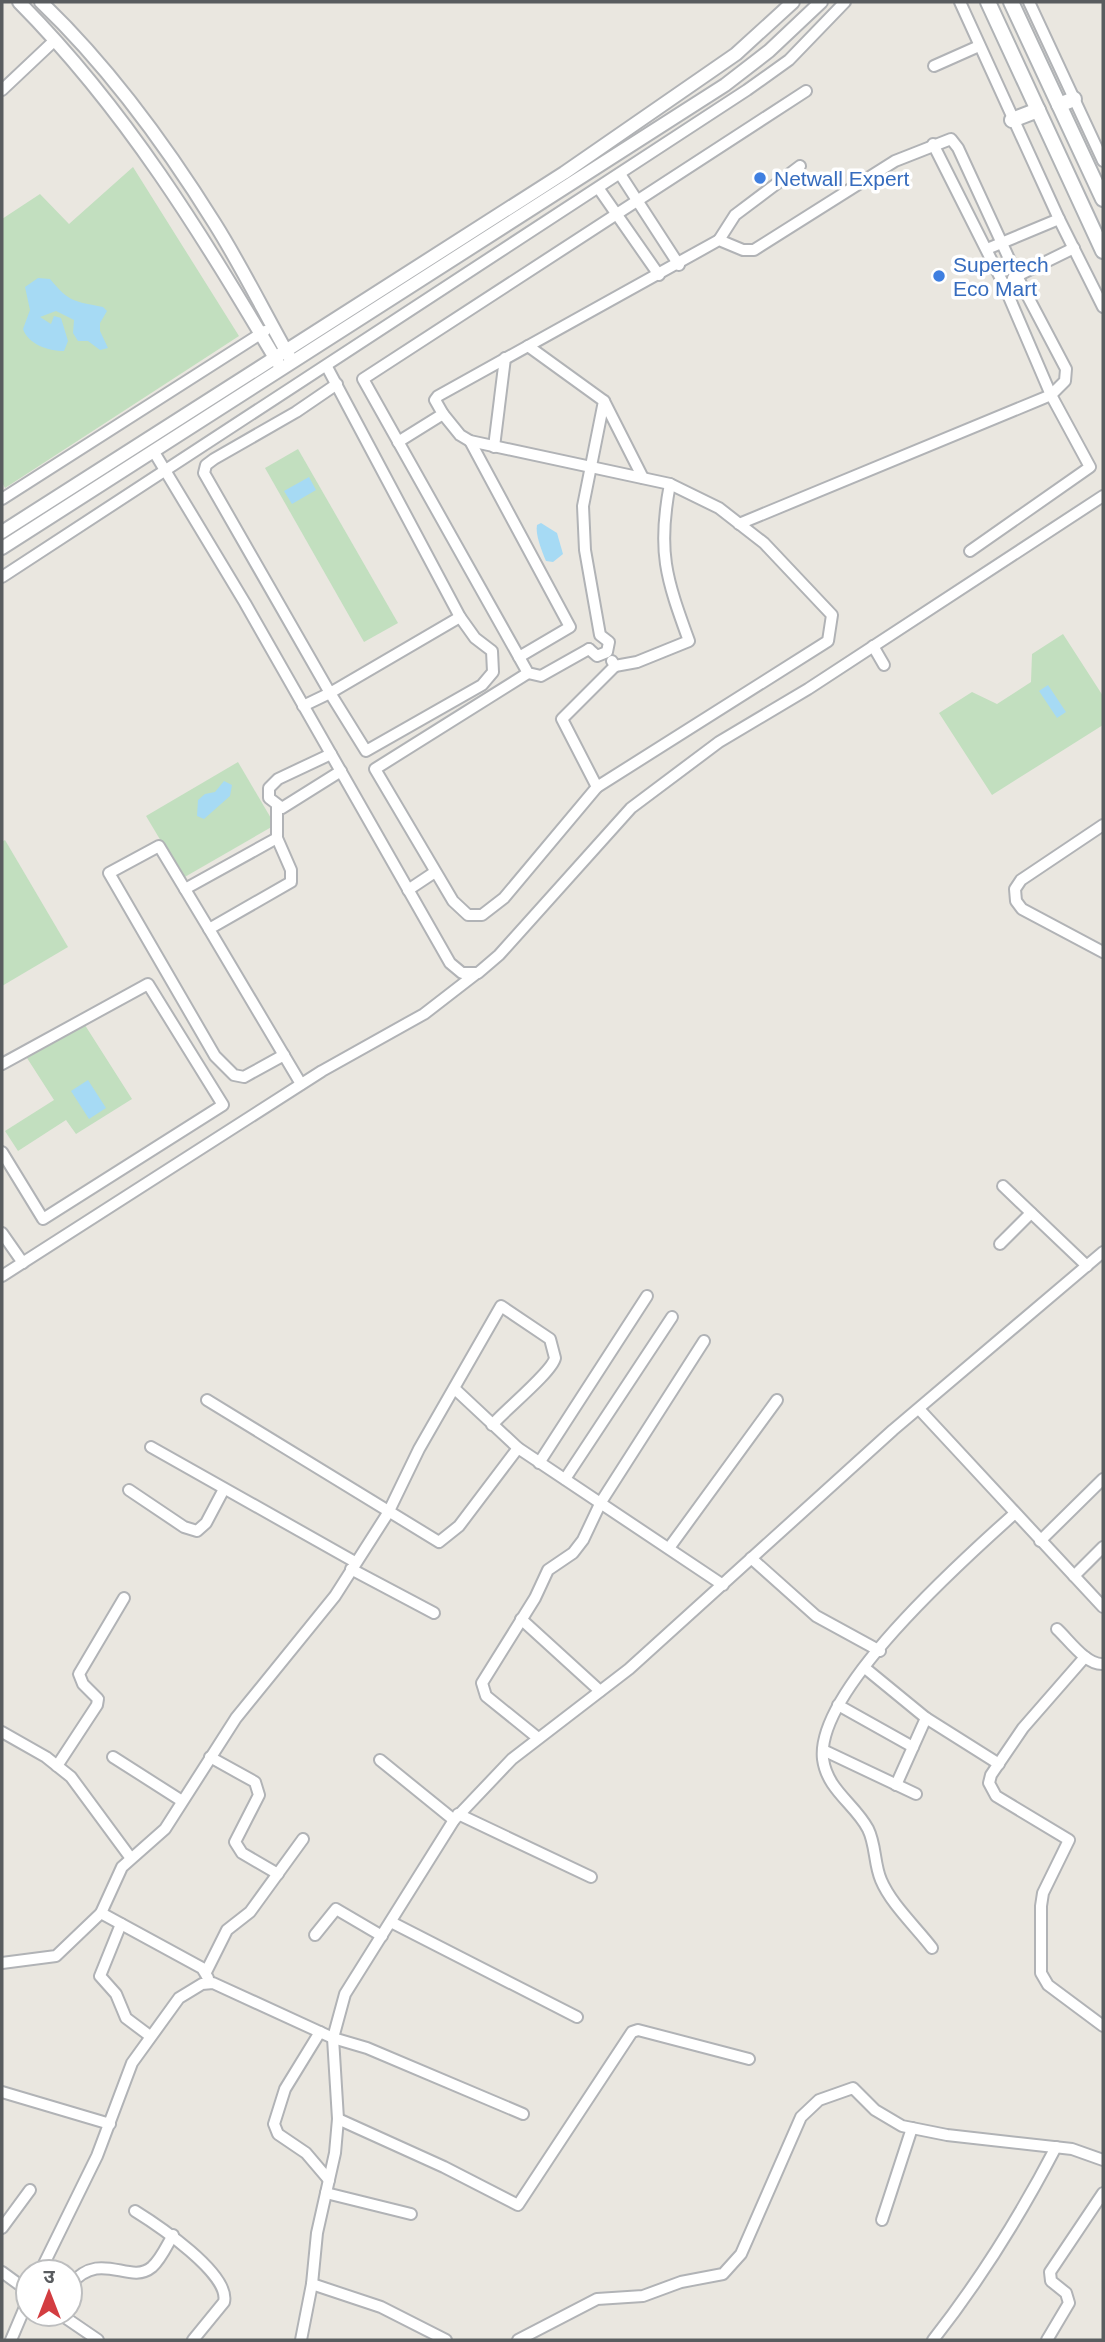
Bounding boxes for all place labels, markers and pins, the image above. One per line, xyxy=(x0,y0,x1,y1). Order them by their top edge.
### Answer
place label: Netwall Expert xyxy=(774,167,910,190)
marker: Netwall Expert xyxy=(752,170,768,186)
place label: Supertech Eco Mart xyxy=(953,253,1049,300)
marker: Supertech Eco Mart xyxy=(931,268,947,284)

